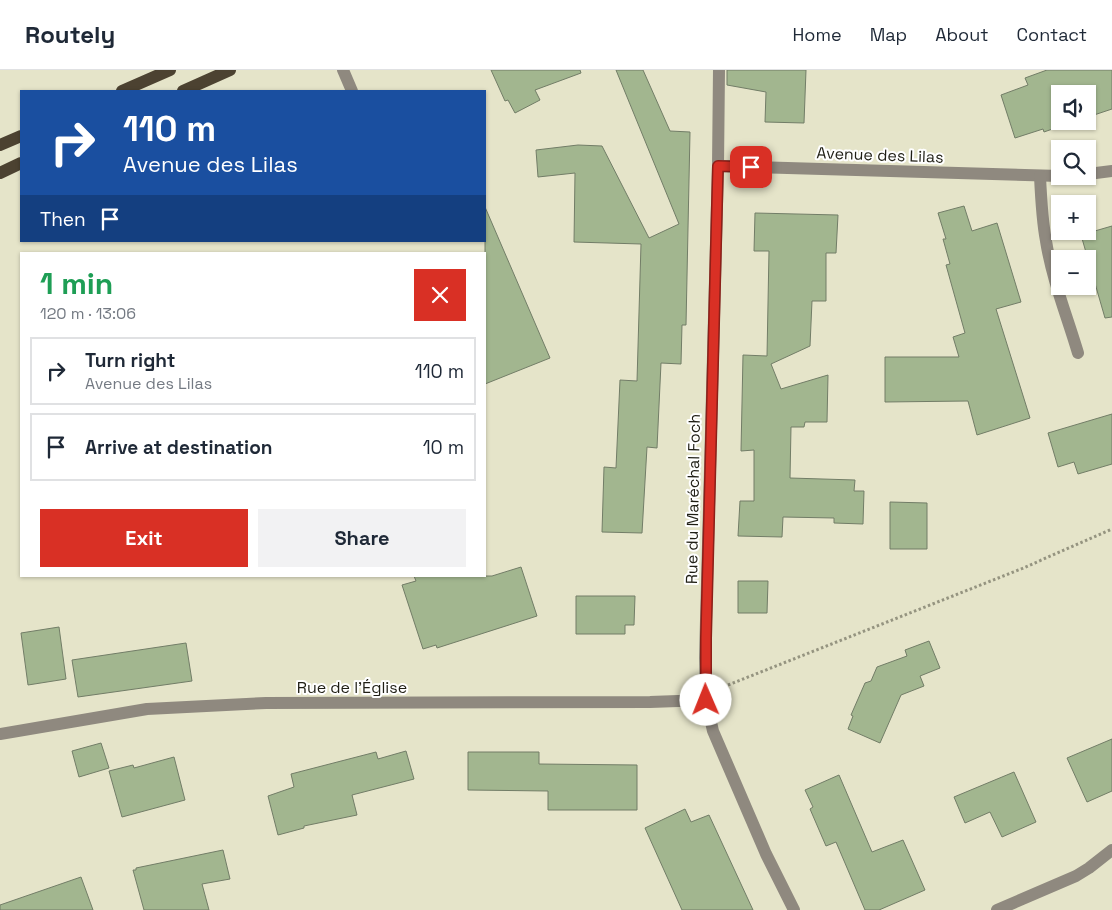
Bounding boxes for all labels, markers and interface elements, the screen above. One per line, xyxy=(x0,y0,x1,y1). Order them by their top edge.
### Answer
text: Routely xyxy=(25,19,115,50)
text: Home xyxy=(793,23,842,46)
text: Map xyxy=(870,23,907,46)
text: About xyxy=(935,23,989,46)
text: Contact xyxy=(1017,23,1087,46)
map controls xyxy=(1051,85,1096,295)
button: sound xyxy=(1051,85,1096,130)
text: 110 m xyxy=(123,107,216,151)
icon: right xyxy=(40,110,105,175)
button: search xyxy=(1051,140,1096,185)
street label: Avenue des Lilas xyxy=(816,142,944,168)
pin xyxy=(730,146,772,188)
text: Avenue des Lilas xyxy=(123,150,298,178)
icon: arrive xyxy=(737,153,765,181)
button: + xyxy=(1051,195,1096,240)
icon: arrive xyxy=(96,205,124,233)
text: Then xyxy=(40,207,86,232)
button: − xyxy=(1051,250,1096,295)
text: 1 min xyxy=(40,264,113,303)
button: close xyxy=(414,269,466,321)
text: 120 m · 13:06 xyxy=(40,303,136,324)
text: Turn right xyxy=(85,348,175,373)
icon: right xyxy=(42,357,70,385)
text: 110 m xyxy=(415,359,464,384)
text: Avenue des Lilas xyxy=(85,373,212,394)
street label: Rue du Maréchal Foch xyxy=(681,414,705,584)
icon: arrive xyxy=(42,433,70,461)
text: Arrive at destination xyxy=(85,435,273,460)
text: 10 m xyxy=(423,435,464,460)
button: Exit xyxy=(40,509,248,567)
button: Share xyxy=(258,509,466,567)
position arrow xyxy=(679,673,731,725)
street label: Rue de l'Église xyxy=(297,677,407,698)

